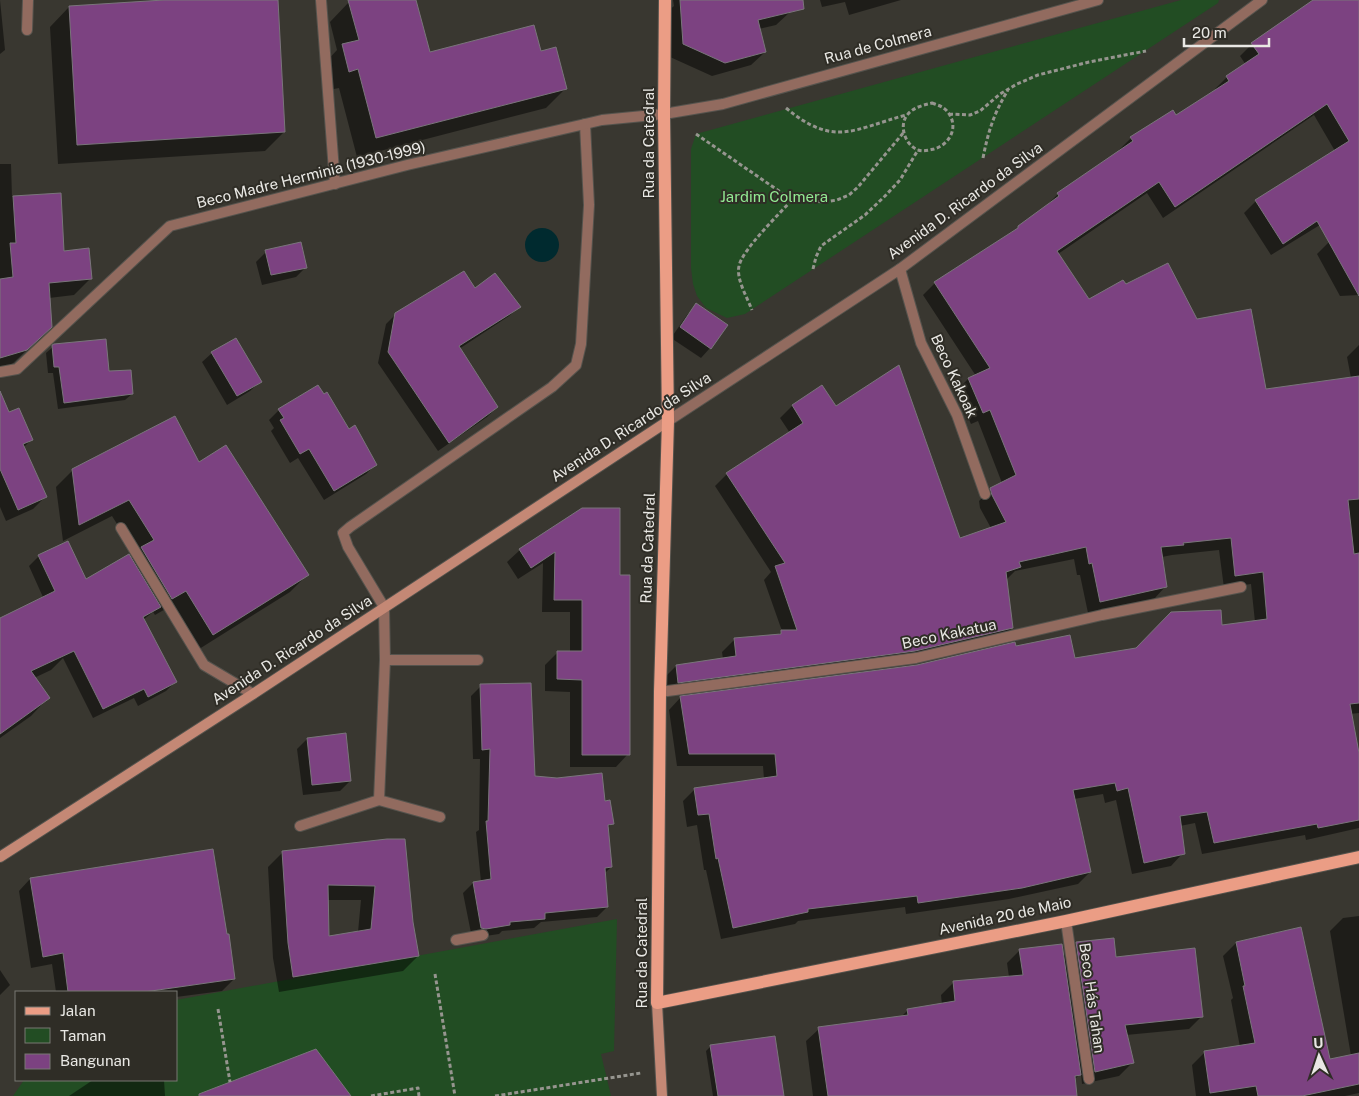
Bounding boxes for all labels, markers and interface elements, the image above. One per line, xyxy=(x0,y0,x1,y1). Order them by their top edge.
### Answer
scale bar xyxy=(1184,15,1269,47)
street label: Rua de Colmera xyxy=(822,22,933,67)
text: 20 m xyxy=(1192,24,1227,41)
street label: Rua da Catedral xyxy=(640,87,657,199)
street label: Beco Madre Herminia (1930-1999) xyxy=(195,138,427,211)
street label: Avenida D. Ricardo da Silva xyxy=(884,139,1045,263)
park label: Jardim Colmera xyxy=(720,188,828,205)
street label: Beco Kakoak xyxy=(928,331,981,420)
street label: Avenida D. Ricardo da Silva xyxy=(548,368,714,485)
street label: Rua da Catedral xyxy=(637,492,658,604)
street label: Avenida D. Ricardo da Silva xyxy=(209,591,375,708)
street label: Beco Kakatua xyxy=(900,615,998,652)
street label: Avenida 20 de Maio xyxy=(937,893,1073,938)
street label: Rua da Catedral xyxy=(633,897,650,1009)
street label: Beco Hás Tahan xyxy=(1076,942,1109,1054)
legend xyxy=(15,991,178,1081)
text: Jalan xyxy=(60,1002,96,1019)
text: Taman xyxy=(60,1027,106,1044)
north arrow xyxy=(1294,1031,1344,1081)
text: U xyxy=(1313,1035,1324,1051)
text: Bangunan xyxy=(60,1052,131,1069)

